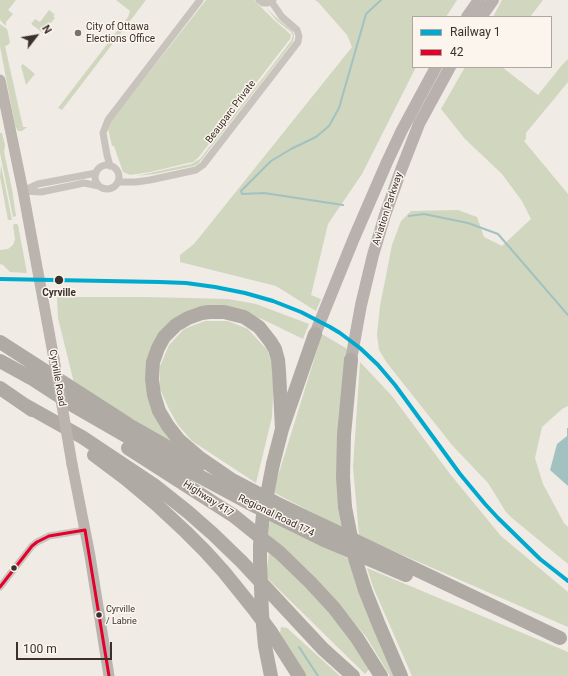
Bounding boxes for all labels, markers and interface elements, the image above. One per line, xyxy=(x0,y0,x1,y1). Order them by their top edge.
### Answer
north arrow xyxy=(16,16,56,56)
legend xyxy=(412,16,552,68)
place label: City of Ottawa Elections Office xyxy=(86,21,155,44)
text: N xyxy=(39,23,54,36)
text: Railway 1 xyxy=(450,25,501,39)
marker: City of Ottawa Elections Office xyxy=(73,28,83,38)
text: 42 xyxy=(450,45,464,59)
street label: Beauparc Private xyxy=(204,78,258,146)
street label: Aviation Parkway xyxy=(371,171,405,247)
marker: Cyrville xyxy=(53,274,65,286)
place label: Cyrville xyxy=(42,287,76,299)
street label: Cyrville Road xyxy=(46,349,68,407)
street label: Highway 417 xyxy=(181,478,235,520)
street label: Regional Road 174 xyxy=(236,492,316,540)
unlabelled marker xyxy=(9,563,19,573)
place label: Cyrville / Labrie xyxy=(106,605,137,626)
marker: Cyrville / Labrie xyxy=(94,610,104,620)
scale bar xyxy=(18,634,114,660)
text: 100 m xyxy=(23,642,57,656)

